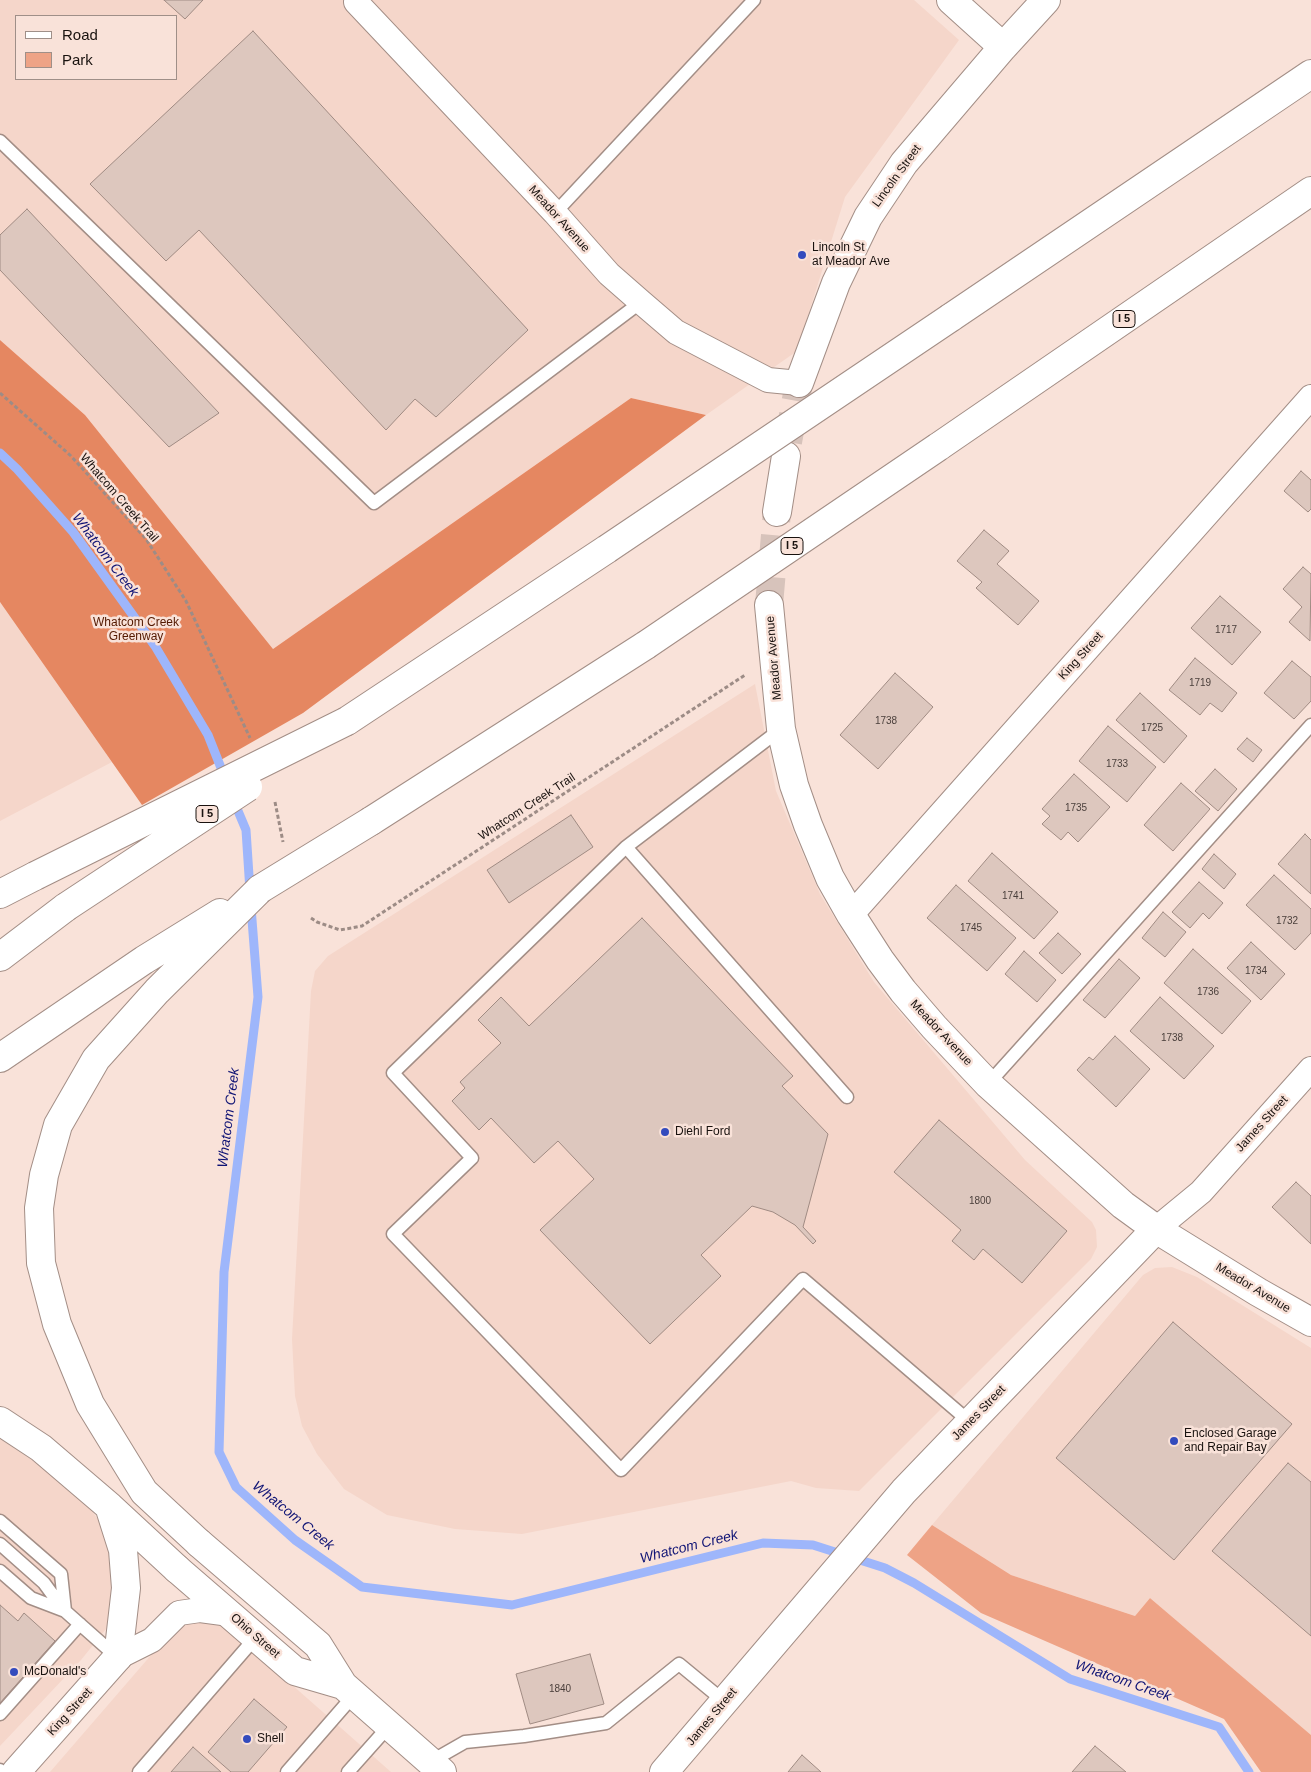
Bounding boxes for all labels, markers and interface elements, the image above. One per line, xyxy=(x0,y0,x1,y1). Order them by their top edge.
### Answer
legend xyxy=(15,15,178,80)
text: Road xyxy=(62,26,98,43)
text: Park xyxy=(62,51,93,68)
street label: Lincoln Street xyxy=(870,142,924,210)
street label: Meador Avenue xyxy=(525,183,593,255)
place label: Lincoln St at Meador Ave xyxy=(812,241,890,269)
marker: Lincoln St at Meador Ave xyxy=(796,249,808,261)
road number: I 5 xyxy=(1113,310,1135,328)
street label: Whatcom Creek Trail xyxy=(77,451,161,545)
water label: Whatcom Creek xyxy=(68,510,142,600)
road number: I 5 xyxy=(781,538,803,554)
street label: Meador Avenue xyxy=(763,615,785,701)
park label: Whatcom Creek Greenway xyxy=(93,616,179,644)
house number: 1717 xyxy=(1215,624,1237,636)
street label: King Street xyxy=(1056,629,1106,683)
house number: 1719 xyxy=(1189,677,1211,689)
house number: 1738 xyxy=(875,715,897,727)
house number: 1725 xyxy=(1141,722,1163,734)
house number: 1733 xyxy=(1106,758,1128,770)
street label: Whatcom Creek Trail xyxy=(476,770,578,844)
house number: 1735 xyxy=(1065,802,1087,814)
road number: I 5 xyxy=(196,806,218,822)
house number: 1741 xyxy=(1002,890,1024,902)
house number: 1732 xyxy=(1276,915,1298,927)
house number: 1745 xyxy=(960,922,982,934)
house number: 1734 xyxy=(1245,965,1267,977)
house number: 1736 xyxy=(1197,986,1219,998)
street label: Meador Avenue xyxy=(907,997,975,1069)
house number: 1738 xyxy=(1161,1032,1183,1044)
water label: Whatcom Creek xyxy=(215,1067,243,1169)
street label: James Street xyxy=(1233,1093,1291,1155)
place label: Diehl Ford xyxy=(675,1125,730,1139)
marker: Diehl Ford xyxy=(659,1126,671,1138)
house number: 1800 xyxy=(969,1195,991,1207)
street label: Meador Avenue xyxy=(1213,1260,1293,1316)
street label: James Street xyxy=(949,1383,1009,1443)
place label: Enclosed Garage and Repair Bay xyxy=(1184,1427,1277,1455)
marker: Enclosed Garage and Repair Bay xyxy=(1168,1435,1180,1447)
water label: Whatcom Creek xyxy=(249,1478,337,1554)
water label: Whatcom Creek xyxy=(638,1527,740,1567)
street label: Ohio Street xyxy=(227,1611,283,1661)
water label: Whatcom Creek xyxy=(1073,1657,1173,1705)
place label: McDonald's xyxy=(24,1665,86,1679)
marker: McDonald's xyxy=(8,1666,20,1678)
house number: 1840 xyxy=(549,1683,571,1695)
street label: King Street xyxy=(45,1685,95,1739)
street label: James Street xyxy=(684,1685,740,1749)
place label: Shell xyxy=(257,1732,284,1746)
marker: Shell xyxy=(241,1733,253,1745)

